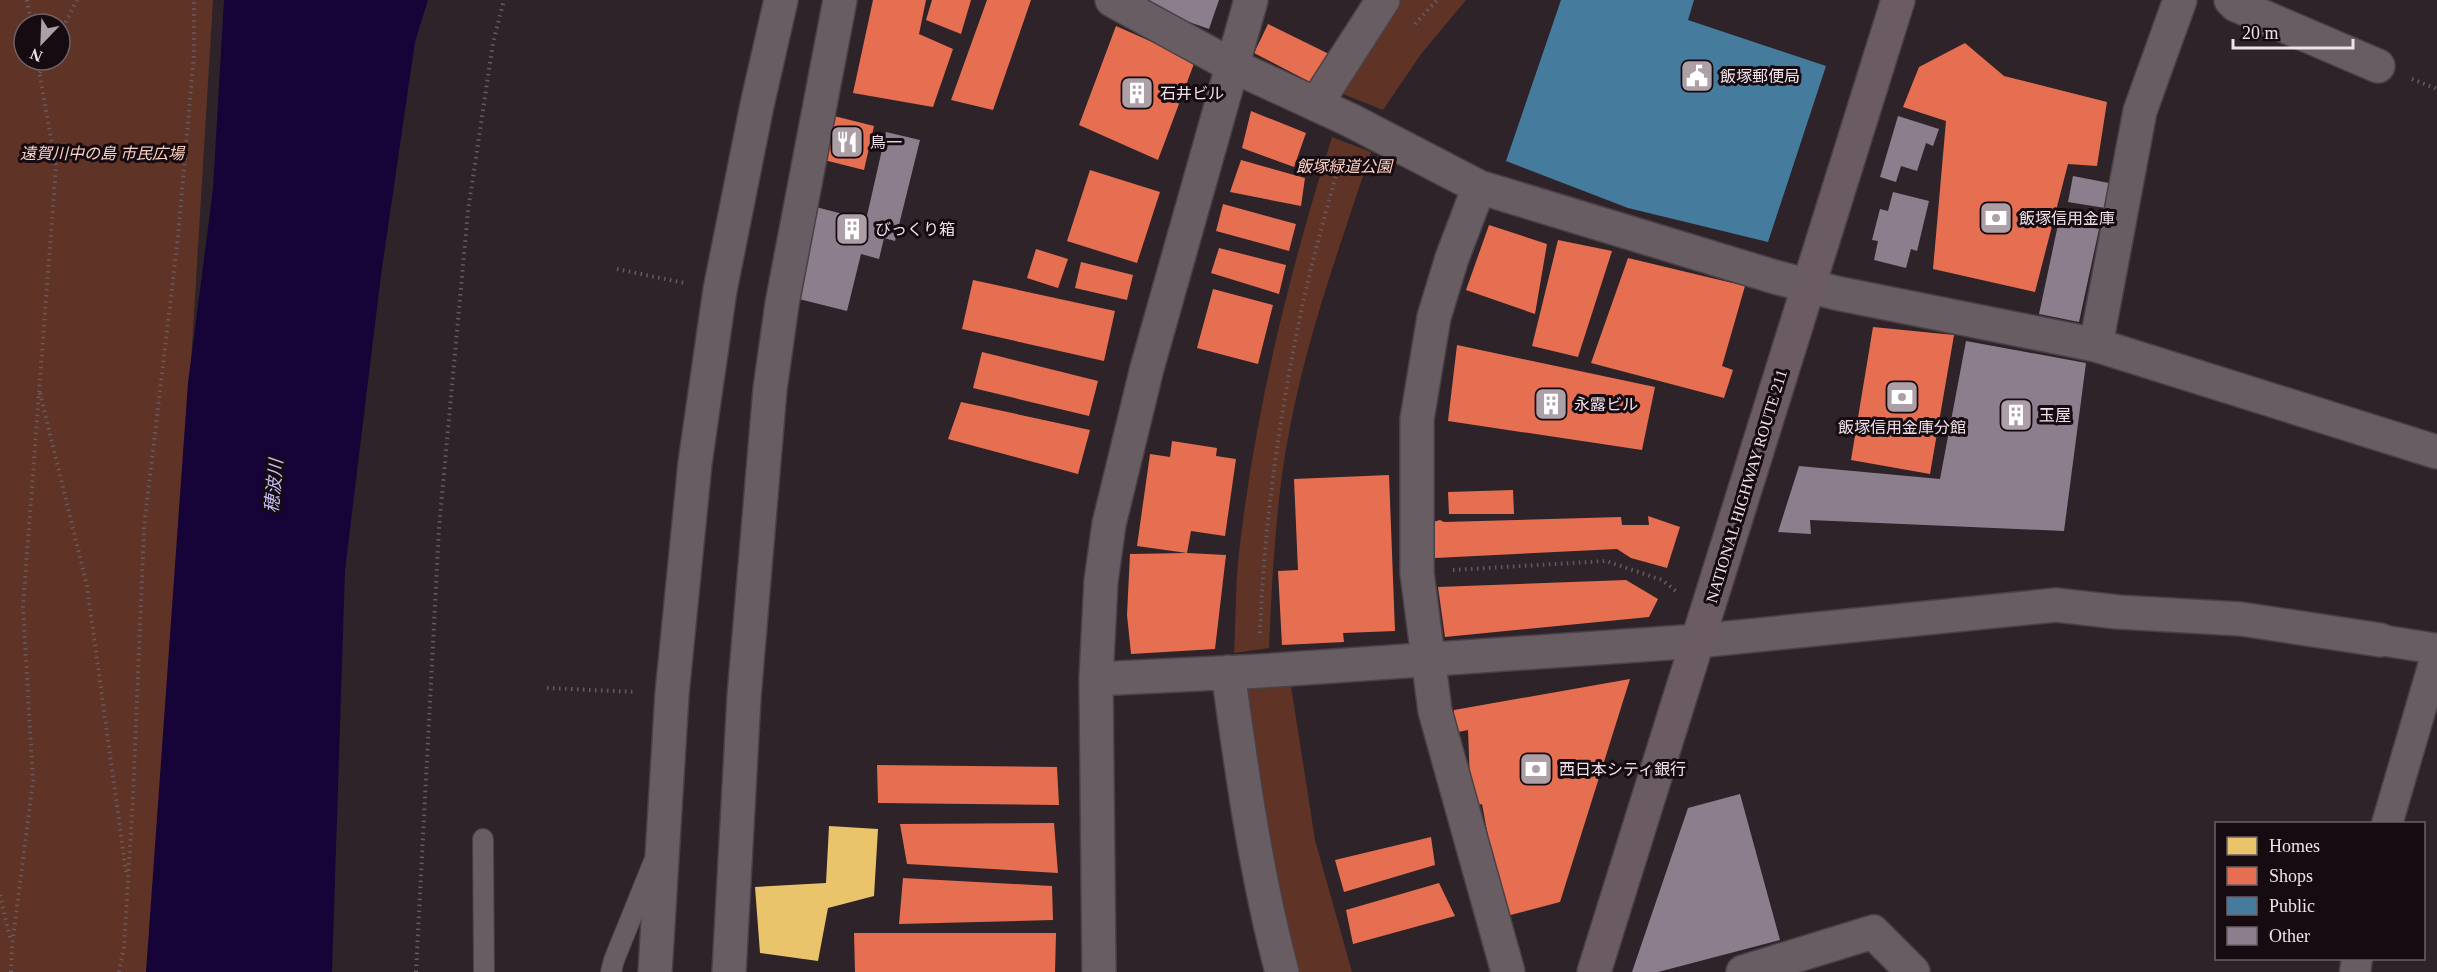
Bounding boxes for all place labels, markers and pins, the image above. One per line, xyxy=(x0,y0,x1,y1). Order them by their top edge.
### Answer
public building icon: 飯塚郵便局 xyxy=(1679,58,1715,94)
place label: 飯塚郵便局 xyxy=(1720,68,1800,85)
building icon: 石井ビル xyxy=(1119,75,1155,111)
place label: 石井ビル xyxy=(1160,85,1224,102)
restaurant icon: 鳥一 xyxy=(829,124,865,160)
place label: 鳥一 xyxy=(870,134,902,151)
bank icon: 飯塚信用金庫 xyxy=(1978,200,2014,236)
place label: 飯塚信用金庫 xyxy=(2019,210,2115,227)
building icon: びっくり箱 xyxy=(834,211,870,247)
place label: びっくり箱 xyxy=(875,221,955,238)
bank icon: 飯塚信用金庫分館 xyxy=(1884,379,1920,415)
building icon: 永露ビル xyxy=(1533,386,1569,422)
place label: 永露ビル xyxy=(1574,396,1638,413)
building icon: 玉屋 xyxy=(1998,397,2034,433)
place label: 玉屋 xyxy=(2039,407,2071,424)
place label: 飯塚信用金庫分館 xyxy=(1838,419,1966,436)
bank icon: 西日本シティ銀行 xyxy=(1518,751,1554,787)
place label: 西日本シティ銀行 xyxy=(1559,761,1686,778)

